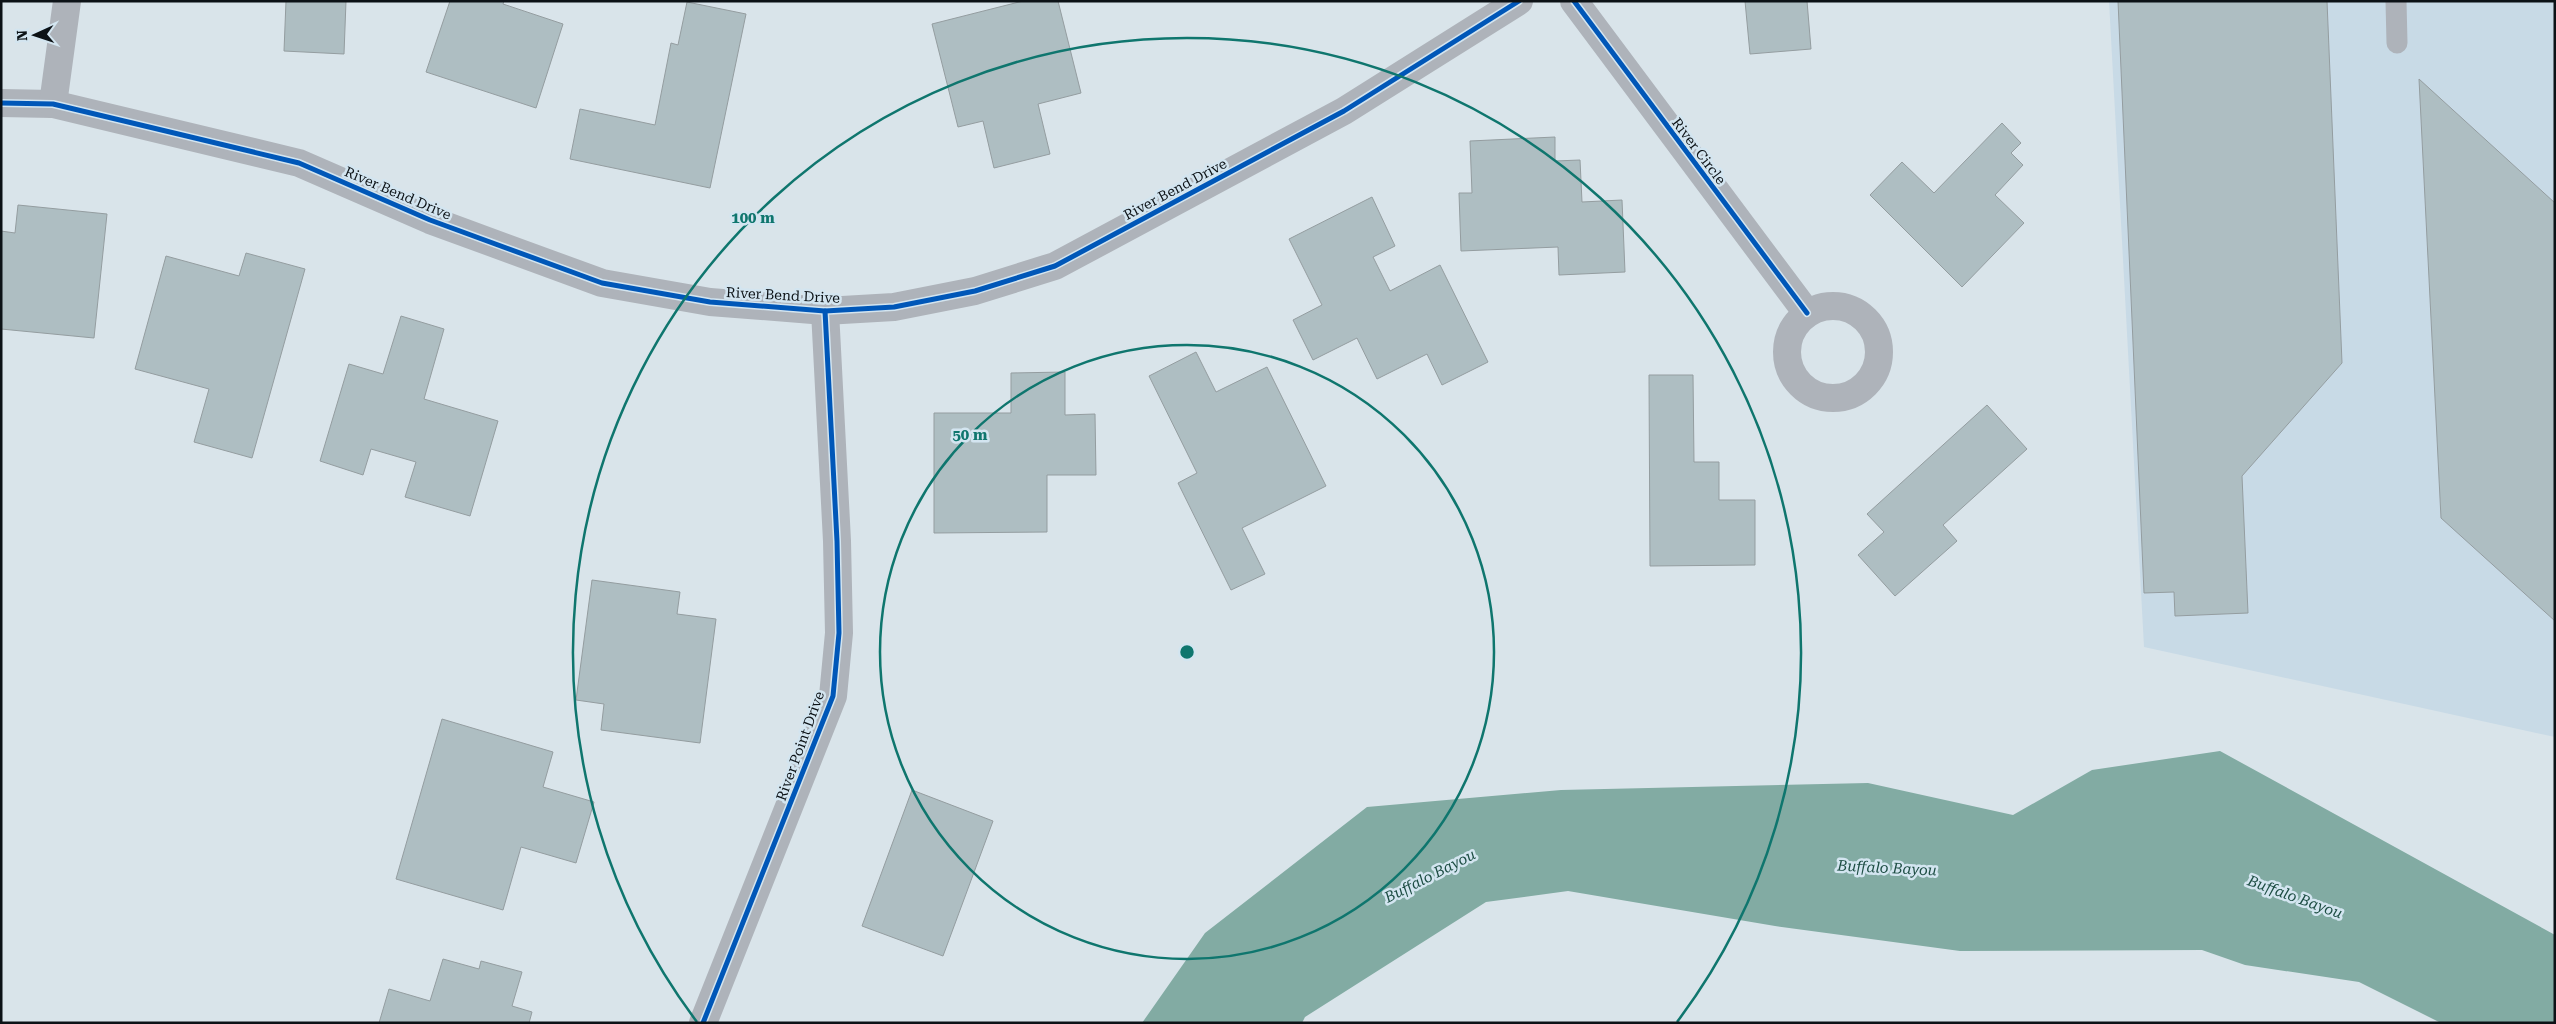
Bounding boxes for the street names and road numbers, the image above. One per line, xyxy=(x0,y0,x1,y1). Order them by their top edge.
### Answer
street label: River Circle xyxy=(1669,115,1729,188)
street label: River Bend Drive xyxy=(1121,155,1229,223)
street label: River Bend Drive xyxy=(342,163,454,223)
street label: River Bend Drive xyxy=(726,284,841,306)
street label: River Point Drive xyxy=(773,689,827,803)

